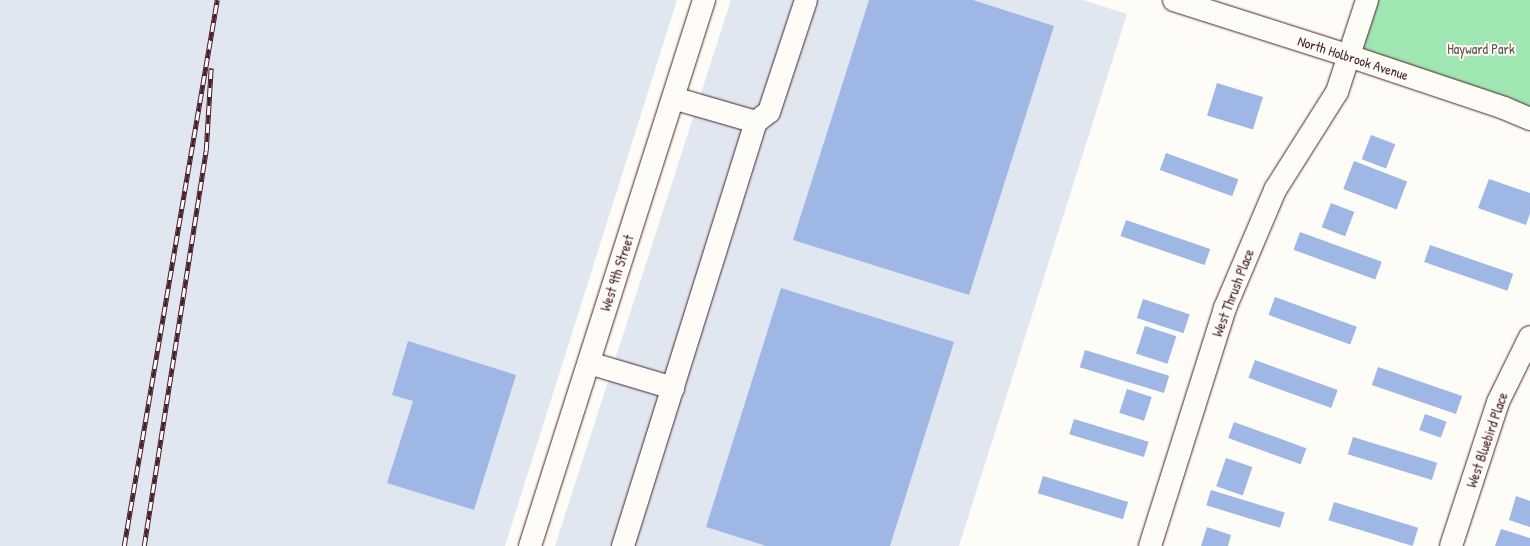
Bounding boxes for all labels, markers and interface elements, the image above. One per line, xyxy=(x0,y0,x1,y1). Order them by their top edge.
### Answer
street label: North Holbrook Avenue xyxy=(1296,32,1410,84)
park label: Hayward Park xyxy=(1447,41,1515,57)
street label: West 9th Street xyxy=(597,233,637,313)
street label: West Thrush Place xyxy=(1209,247,1257,339)
street label: West Bluebird Place xyxy=(1463,390,1511,490)

